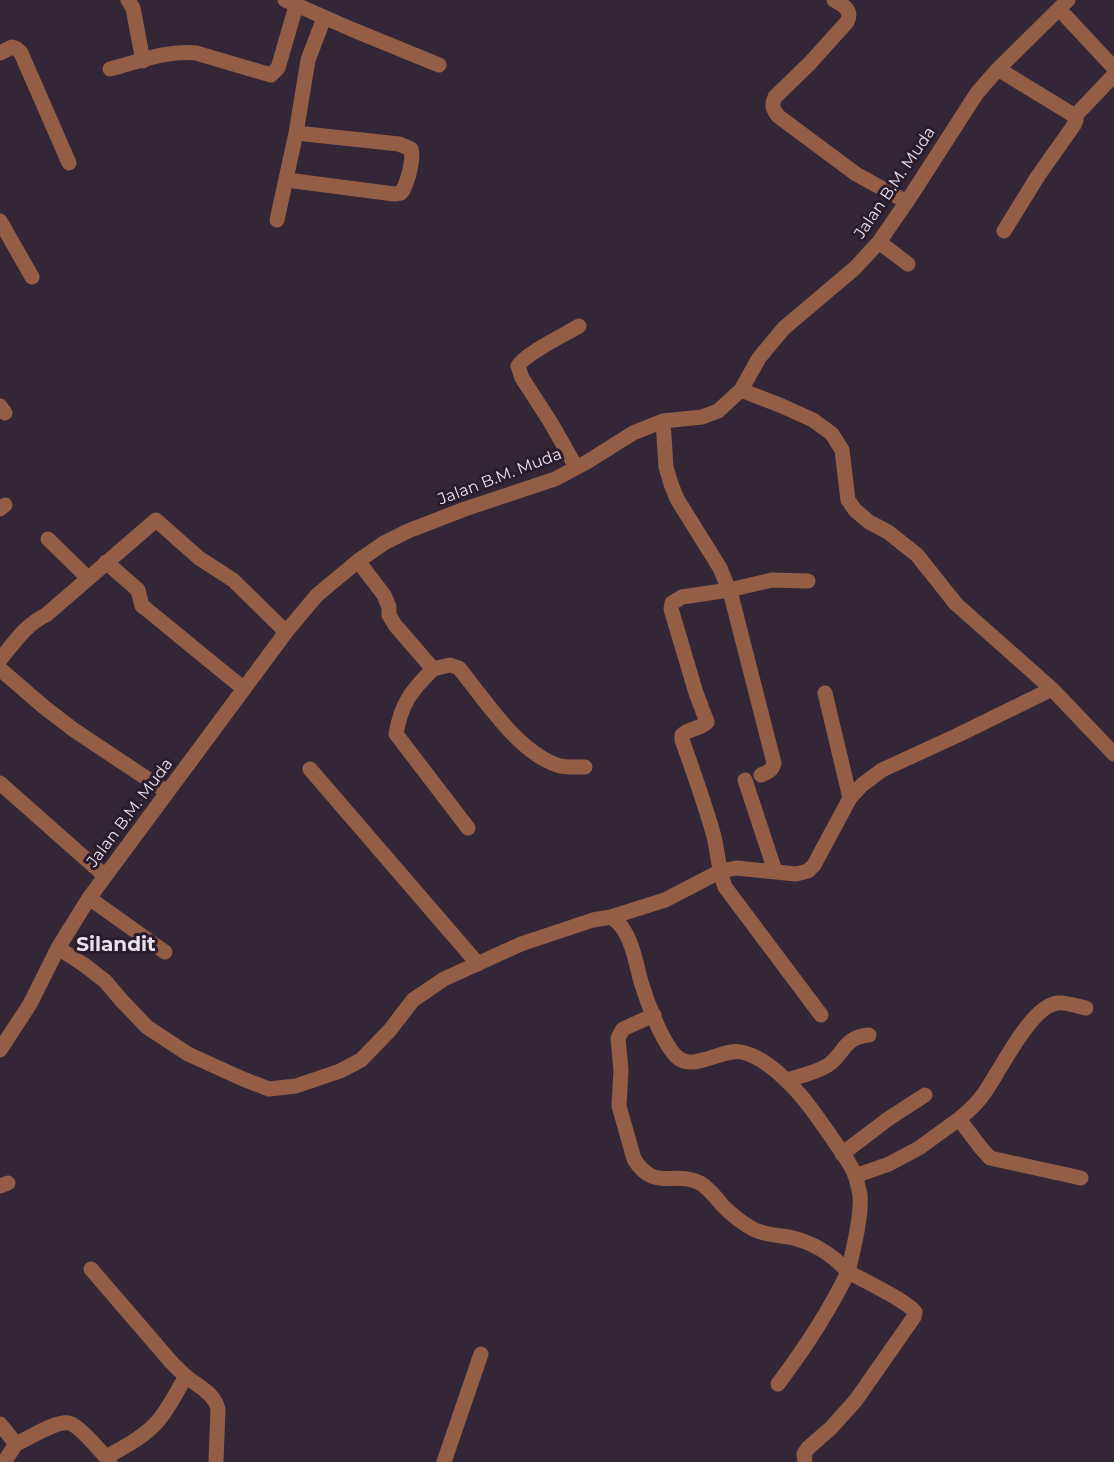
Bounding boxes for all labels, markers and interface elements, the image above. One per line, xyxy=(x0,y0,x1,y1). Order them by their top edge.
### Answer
street label: Jalan B.M. Muda xyxy=(850,123,940,243)
street label: Jalan B.M. Muda xyxy=(435,445,565,509)
street label: Jalan B.M. Muda xyxy=(83,755,177,871)
district label: Silandit xyxy=(76,933,156,957)

